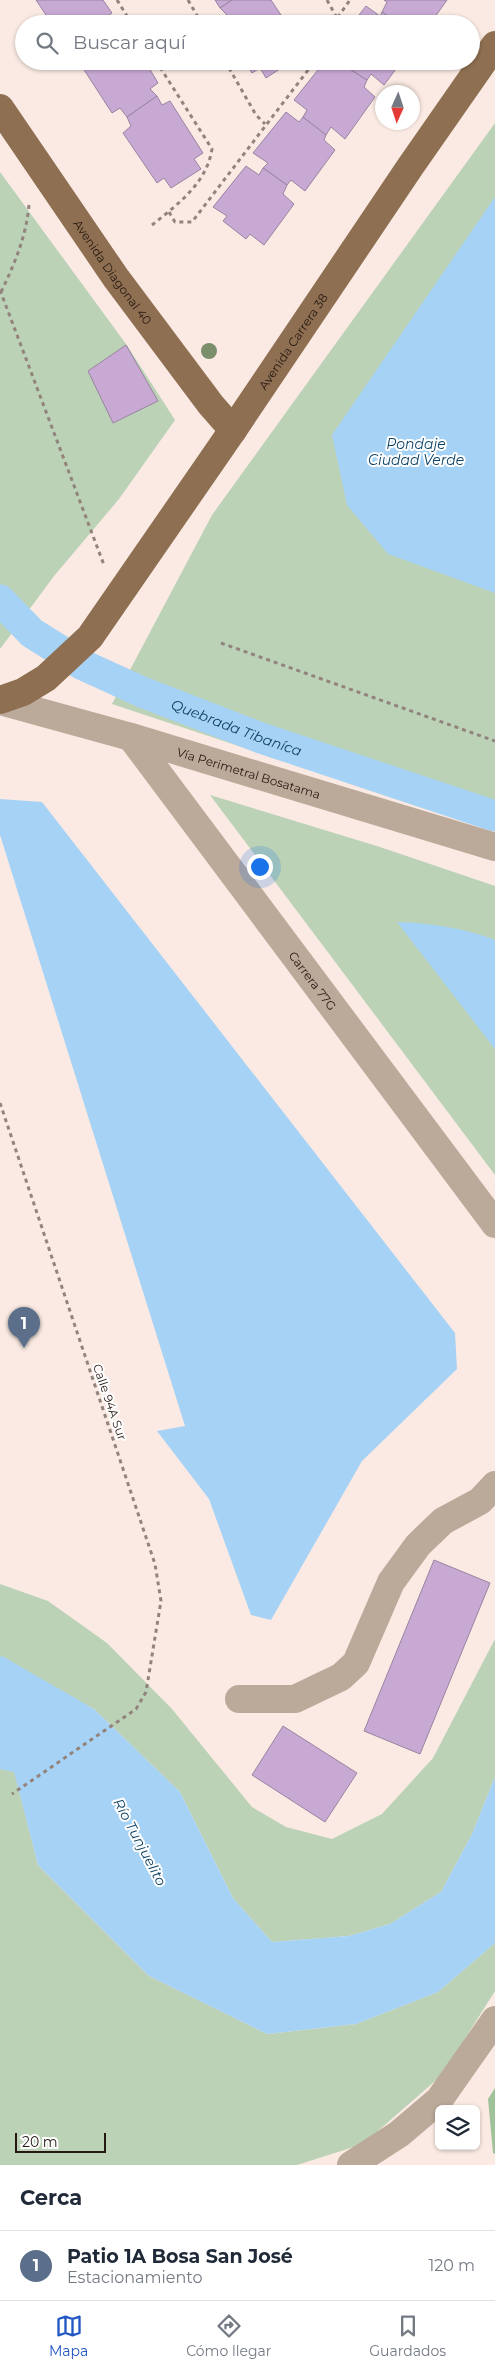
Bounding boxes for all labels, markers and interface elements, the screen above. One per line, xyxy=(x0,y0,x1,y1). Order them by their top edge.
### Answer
search box xyxy=(15,15,480,70)
icon: search xyxy=(33,29,61,57)
text: Buscar aquí xyxy=(73,31,186,54)
north arrow xyxy=(375,85,420,130)
street label: Avenida Diagonal 40 xyxy=(71,216,155,327)
street label: Avenida Carrera 38 xyxy=(255,290,331,392)
water label: Pondaje Ciudad Verde xyxy=(368,435,464,469)
water label: Quebrada Tibaníca xyxy=(169,695,304,760)
street label: Vía Perimetral Bosatama xyxy=(175,744,322,801)
your location xyxy=(247,854,273,880)
street label: Carrera 77G xyxy=(286,948,340,1013)
pin: 1 xyxy=(8,1307,40,1348)
street label: Calle 94A Sur xyxy=(90,1362,130,1442)
water label: Río Tunjuelito xyxy=(109,1795,171,1889)
map controls xyxy=(435,2105,480,2150)
button: layers xyxy=(435,2105,480,2150)
scale bar xyxy=(15,2130,106,2153)
text: 20 m xyxy=(22,2133,58,2151)
text: Cerca xyxy=(20,2185,82,2210)
text: Patio 1A Bosa San José xyxy=(67,2245,293,2268)
text: 1 xyxy=(33,2256,39,2275)
text: 120 m xyxy=(428,2256,475,2275)
text: Estacionamiento xyxy=(67,2268,202,2287)
tab: Mapa xyxy=(49,2312,88,2360)
tab: Cómo llegar xyxy=(186,2312,271,2360)
tab: Guardados xyxy=(369,2312,446,2360)

